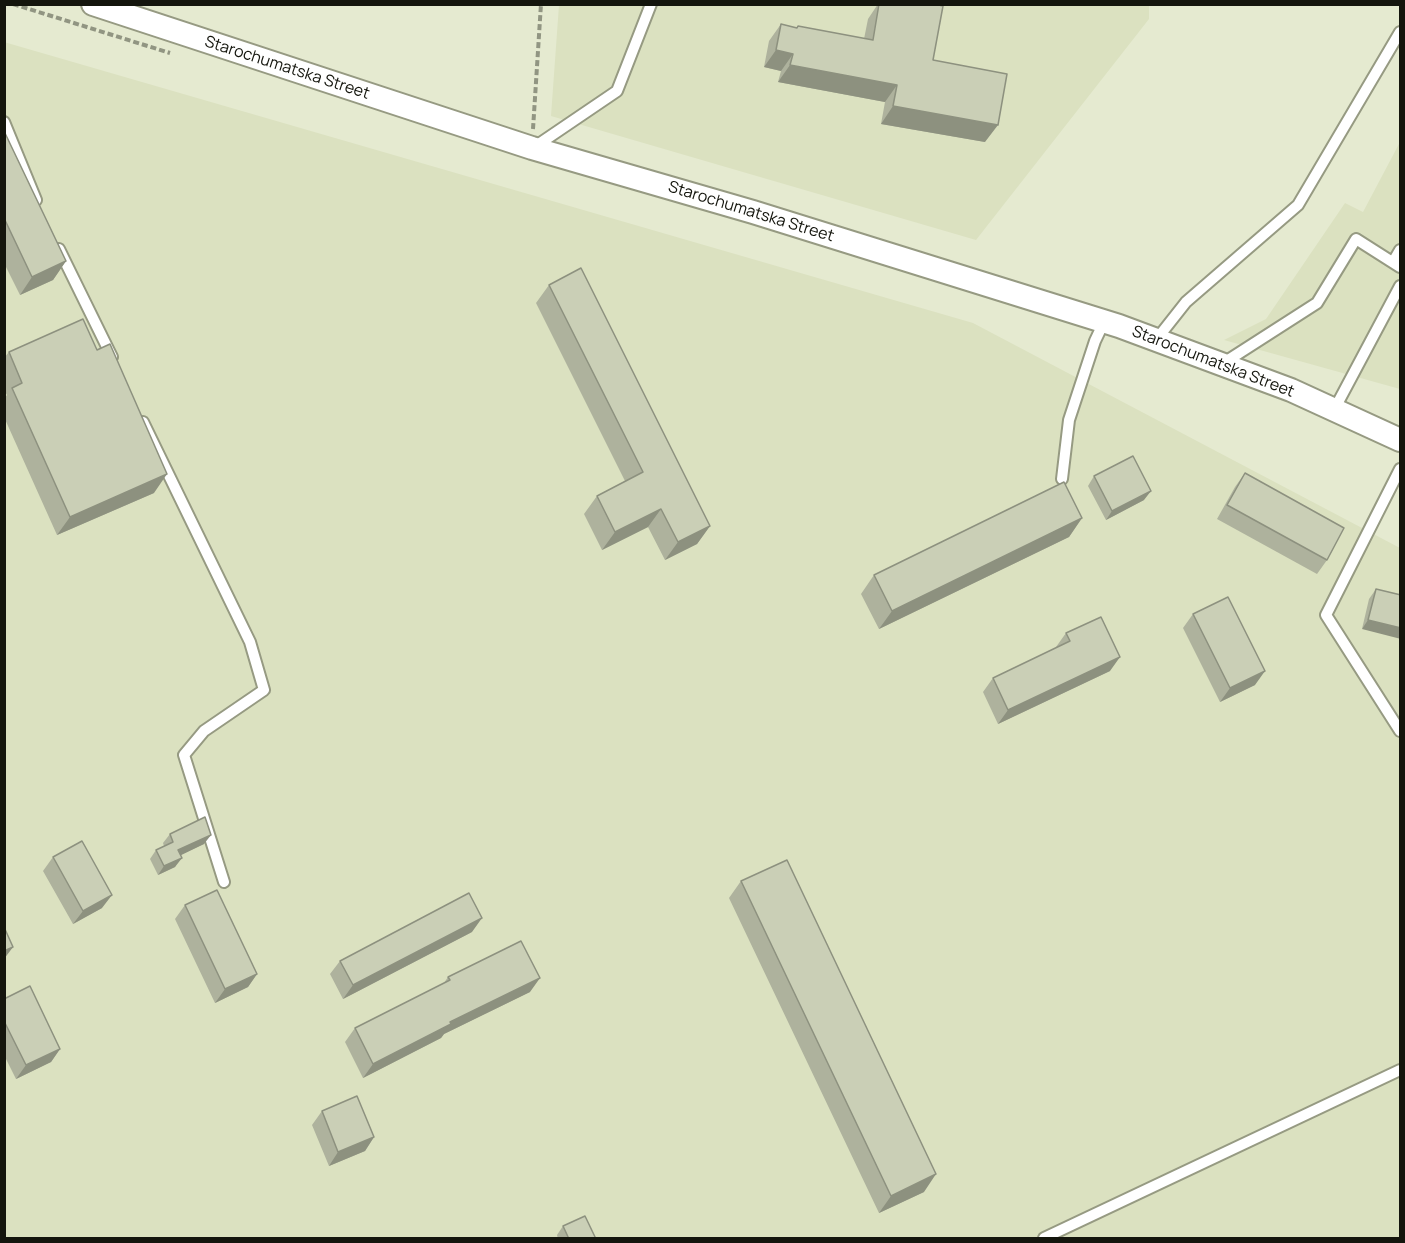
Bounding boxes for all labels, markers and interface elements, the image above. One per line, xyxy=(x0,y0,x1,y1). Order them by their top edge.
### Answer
street label: Starochumatska Street xyxy=(202,32,372,104)
street label: Starochumatska Street xyxy=(666,178,836,246)
street label: Starochumatska Street xyxy=(1129,322,1297,402)

